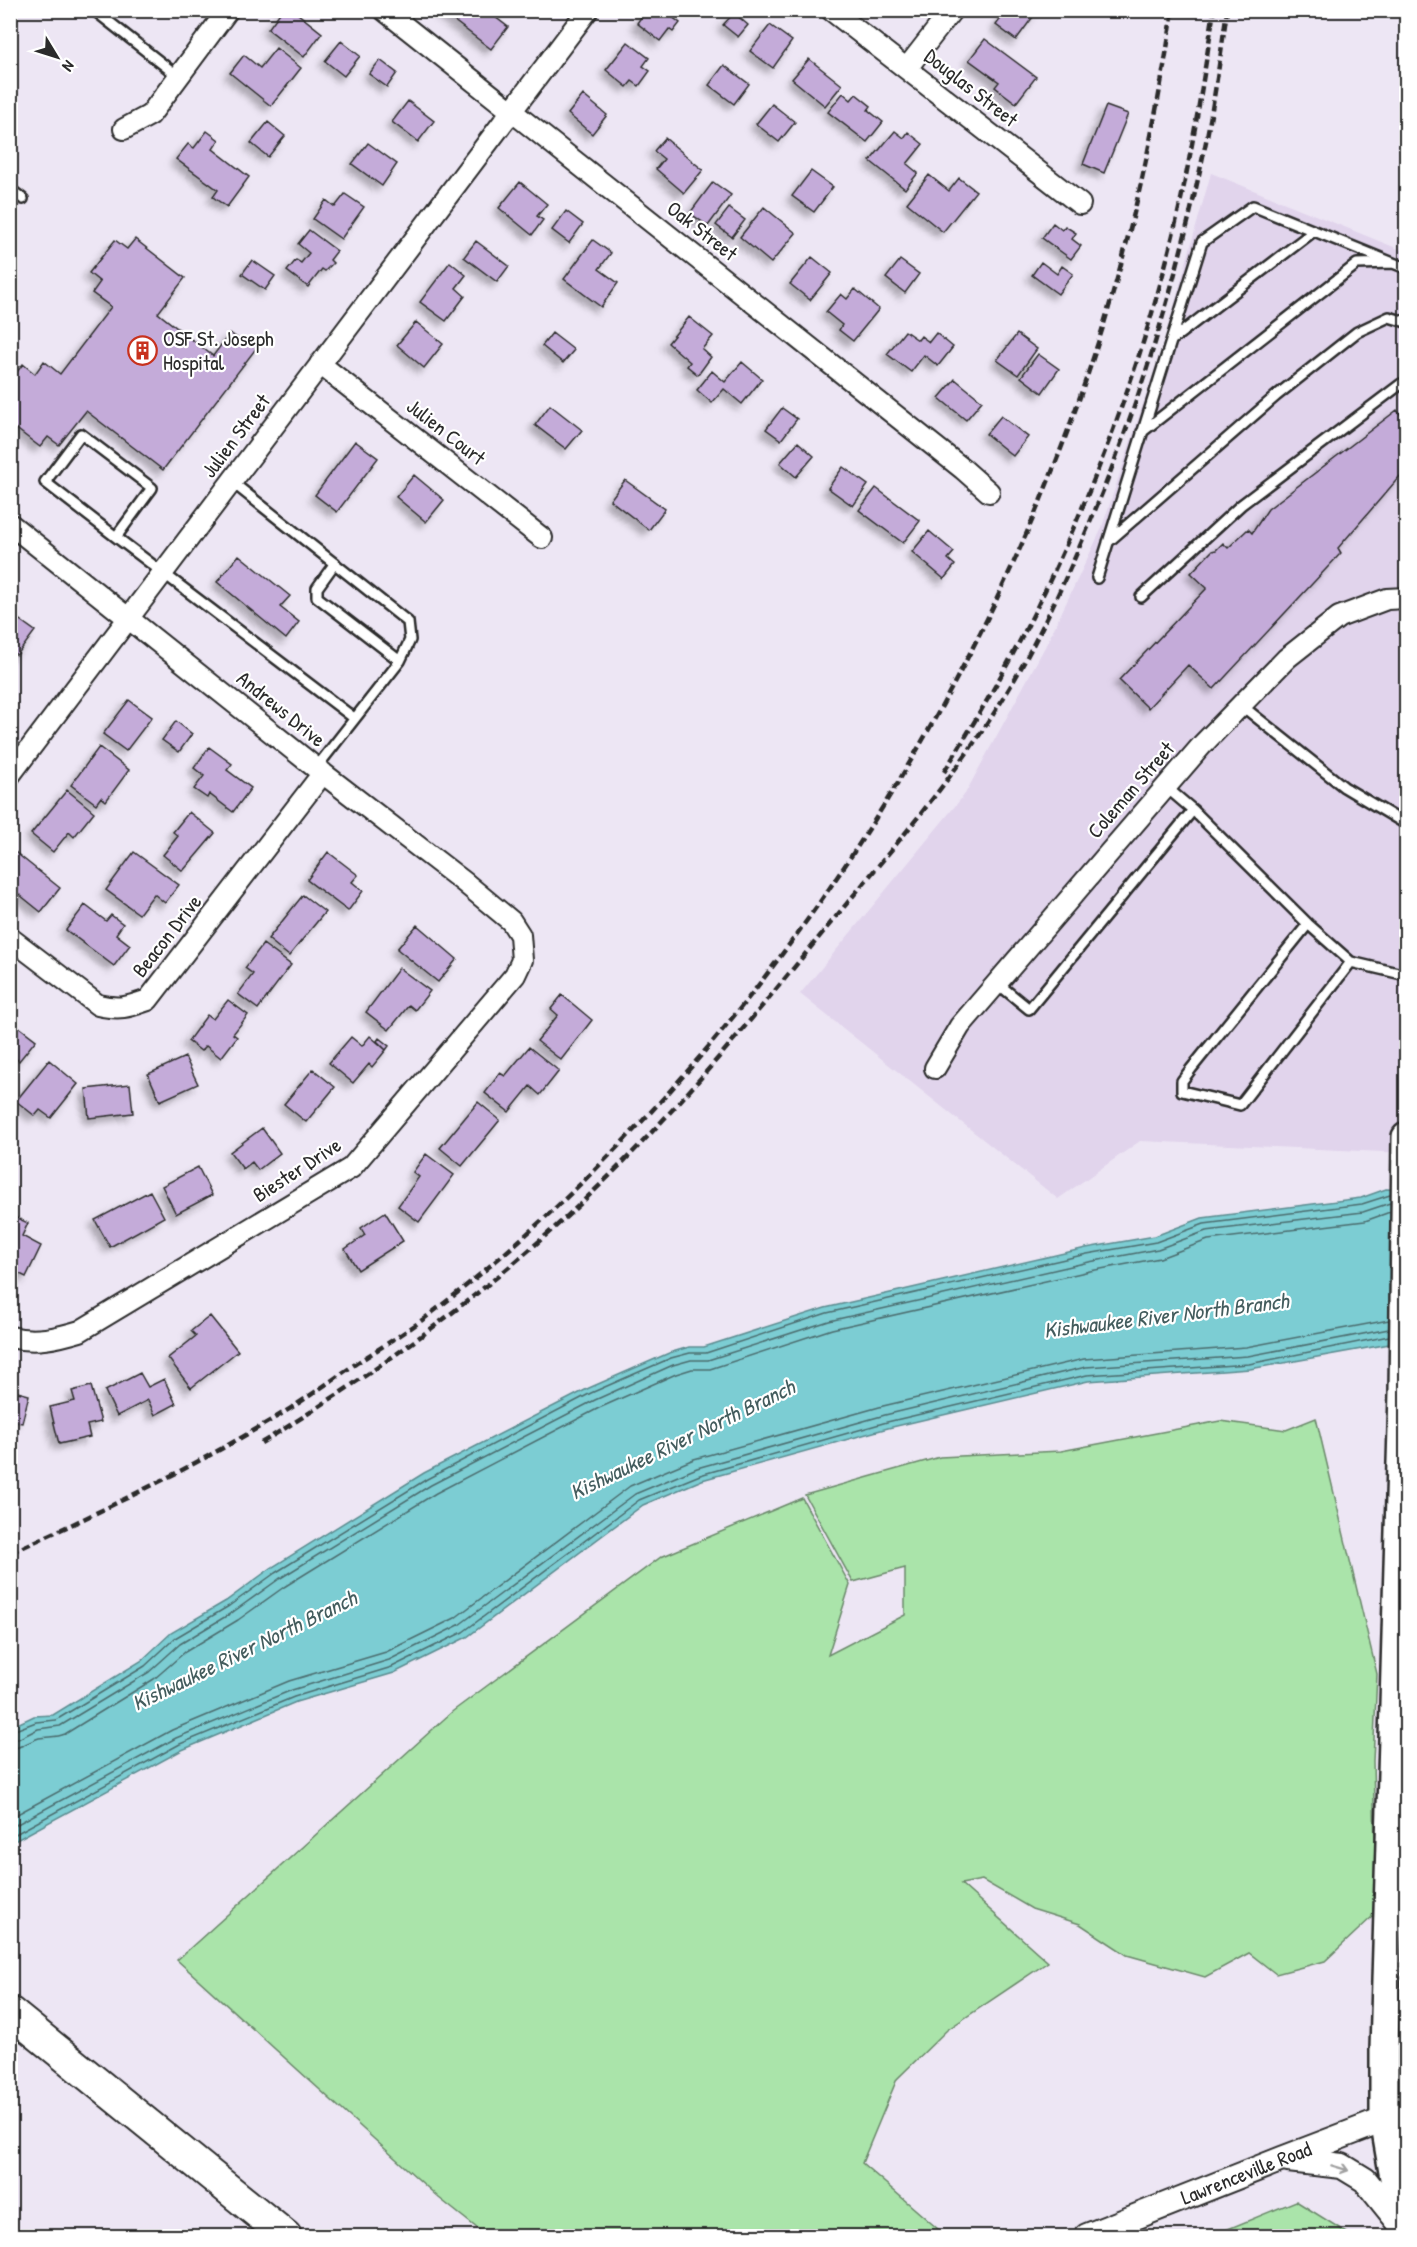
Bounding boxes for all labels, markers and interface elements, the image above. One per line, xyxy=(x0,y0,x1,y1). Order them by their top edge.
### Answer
north arrow xyxy=(27,27,87,87)
street label: Douglas Street xyxy=(918,42,1025,134)
text: N xyxy=(57,56,80,77)
street label: Oak Street xyxy=(661,194,744,268)
place label: OSF St. Joseph Hospital xyxy=(163,324,274,377)
building icon: OSF St. Joseph Hospital xyxy=(126,335,158,367)
street label: Julien Street xyxy=(195,387,277,484)
street label: Julien Court xyxy=(401,392,492,472)
street label: Andrews Drive xyxy=(231,664,332,753)
street label: Coleman Street xyxy=(1080,734,1181,844)
street label: Beacon Drive xyxy=(125,888,208,983)
street label: Biester Drive xyxy=(247,1130,346,1209)
water label: Kishwaukee River North Branch xyxy=(1042,1285,1292,1345)
water label: Kishwaukee River North Branch xyxy=(565,1371,801,1506)
water label: Kishwaukee River North Branch xyxy=(127,1582,363,1717)
street label: Lawrenceville Road xyxy=(1176,2134,1315,2212)
one-way arrow xyxy=(1330,2163,1349,2174)

